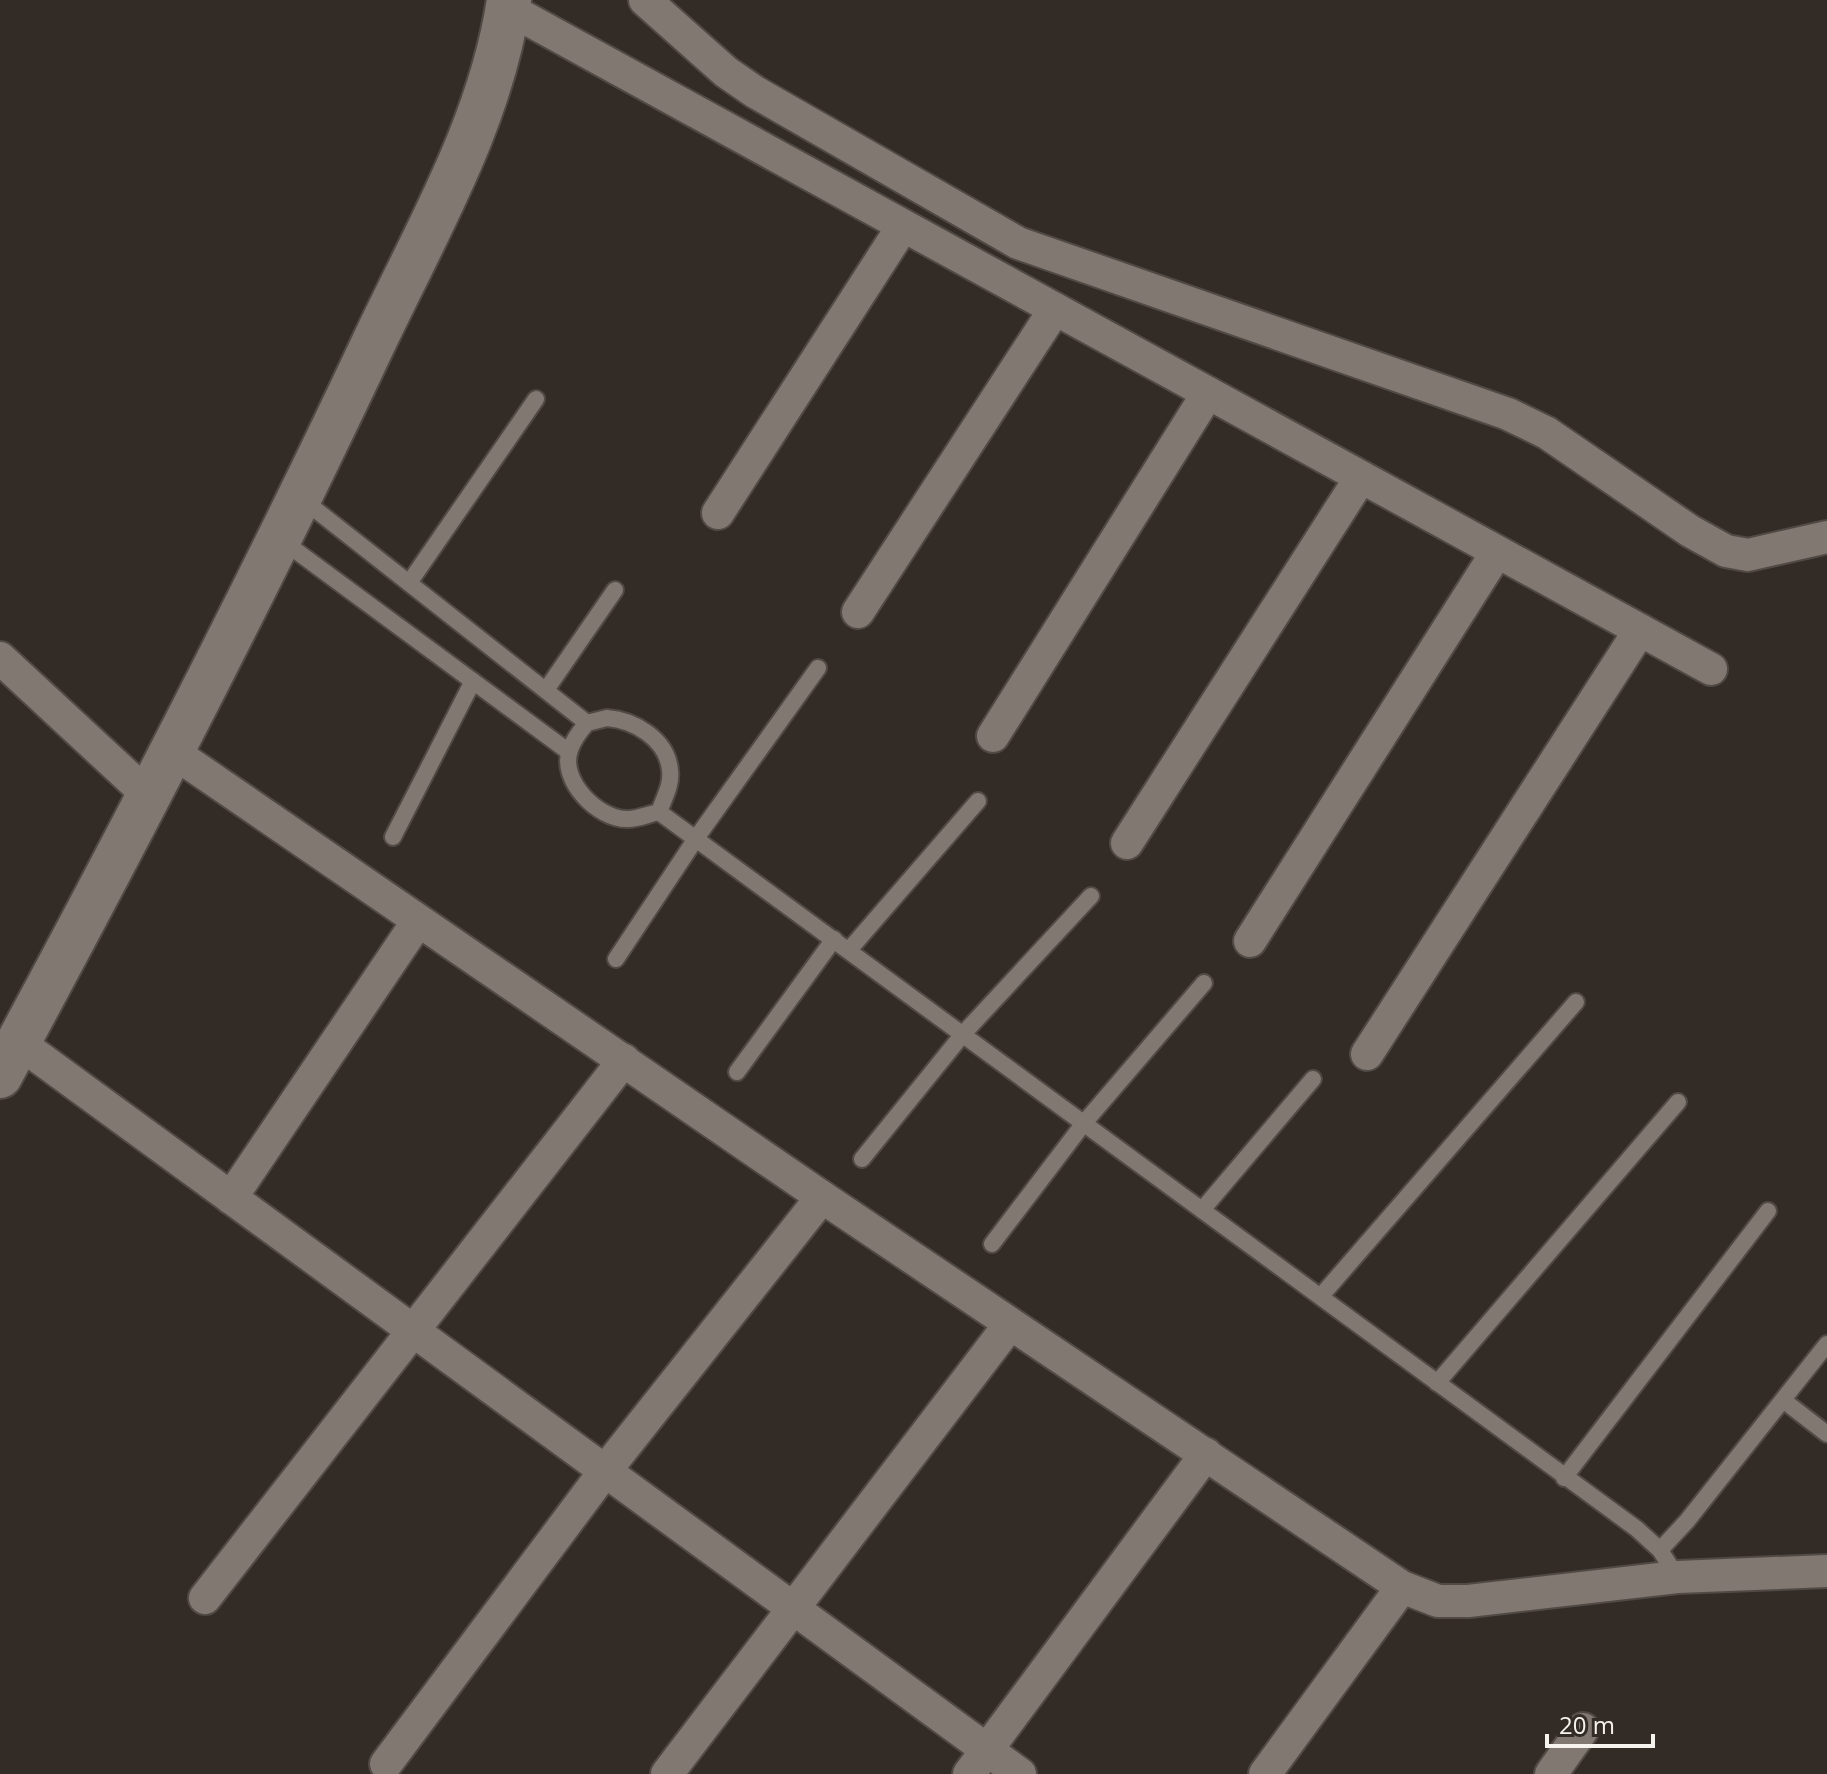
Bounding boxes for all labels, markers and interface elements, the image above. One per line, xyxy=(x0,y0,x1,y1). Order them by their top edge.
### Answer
scale bar xyxy=(1547,1698,1653,1748)
text: 20 m xyxy=(1559,1708,1615,1741)

